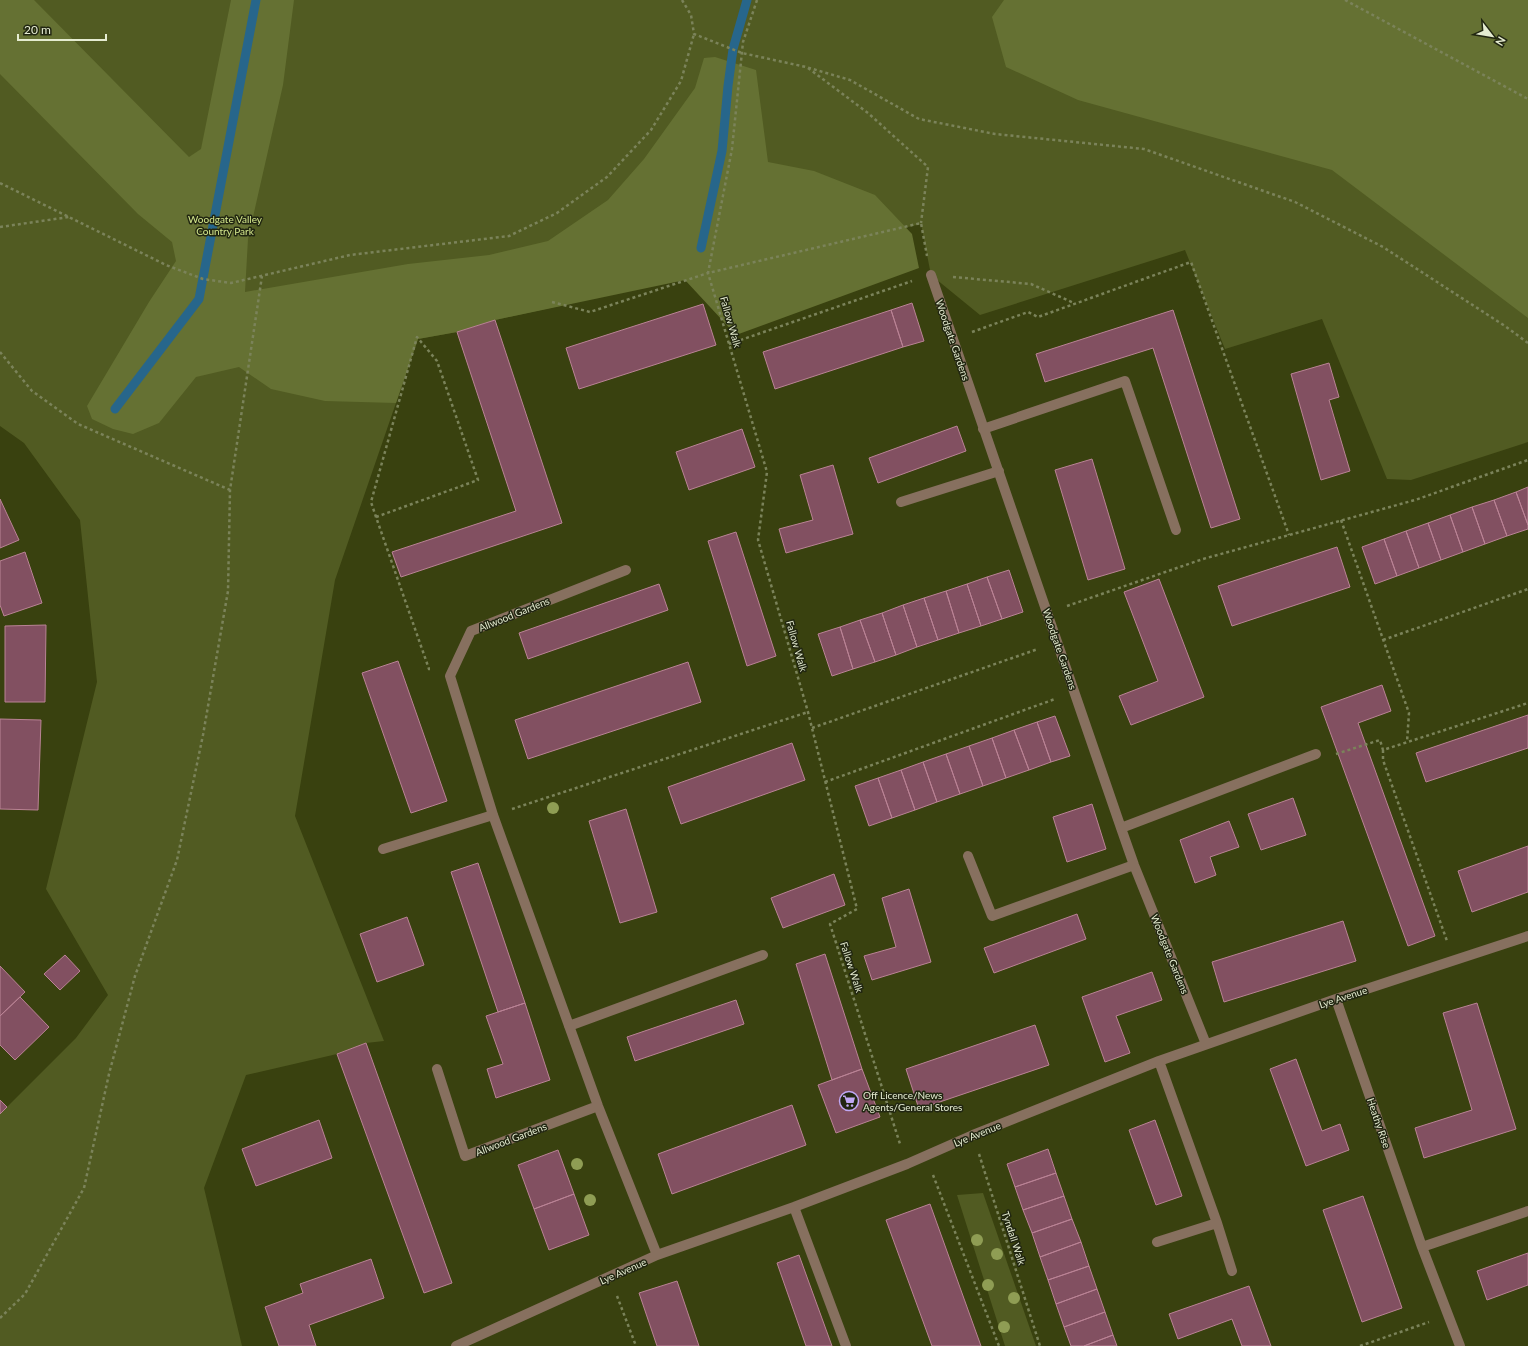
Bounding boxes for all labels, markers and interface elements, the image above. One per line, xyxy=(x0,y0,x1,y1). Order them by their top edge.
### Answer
scale bar xyxy=(18,16,106,42)
north arrow xyxy=(1472,16,1512,56)
text: 20 m xyxy=(24,22,51,37)
text: N xyxy=(1493,34,1509,48)
park label: Woodgate Valley Country Park xyxy=(188,213,263,237)
street label: Fallow Walk xyxy=(718,295,744,350)
street label: Woodgate Gardens xyxy=(934,298,972,382)
street label: Allwood Gardens xyxy=(477,594,551,634)
street label: Woodgate Gardens xyxy=(1041,607,1079,691)
street label: Fallow Walk xyxy=(784,619,810,674)
street label: Woodgate Gardens xyxy=(1149,912,1191,996)
street label: Fallow Walk xyxy=(838,940,866,995)
street label: Lye Avenue xyxy=(1317,984,1369,1010)
place label: Off Licence/News Agents/General Stores xyxy=(863,1089,962,1113)
supermarket icon: Off Licence/News Agents/General Stores xyxy=(838,1090,860,1112)
street label: Heathy Rise xyxy=(1365,1096,1393,1150)
street label: Lye Avenue xyxy=(952,1119,1002,1149)
street label: Allwood Gardens xyxy=(474,1120,548,1158)
street label: Tyndall Walk xyxy=(1000,1210,1029,1267)
street label: Lye Avenue xyxy=(598,1255,648,1287)

